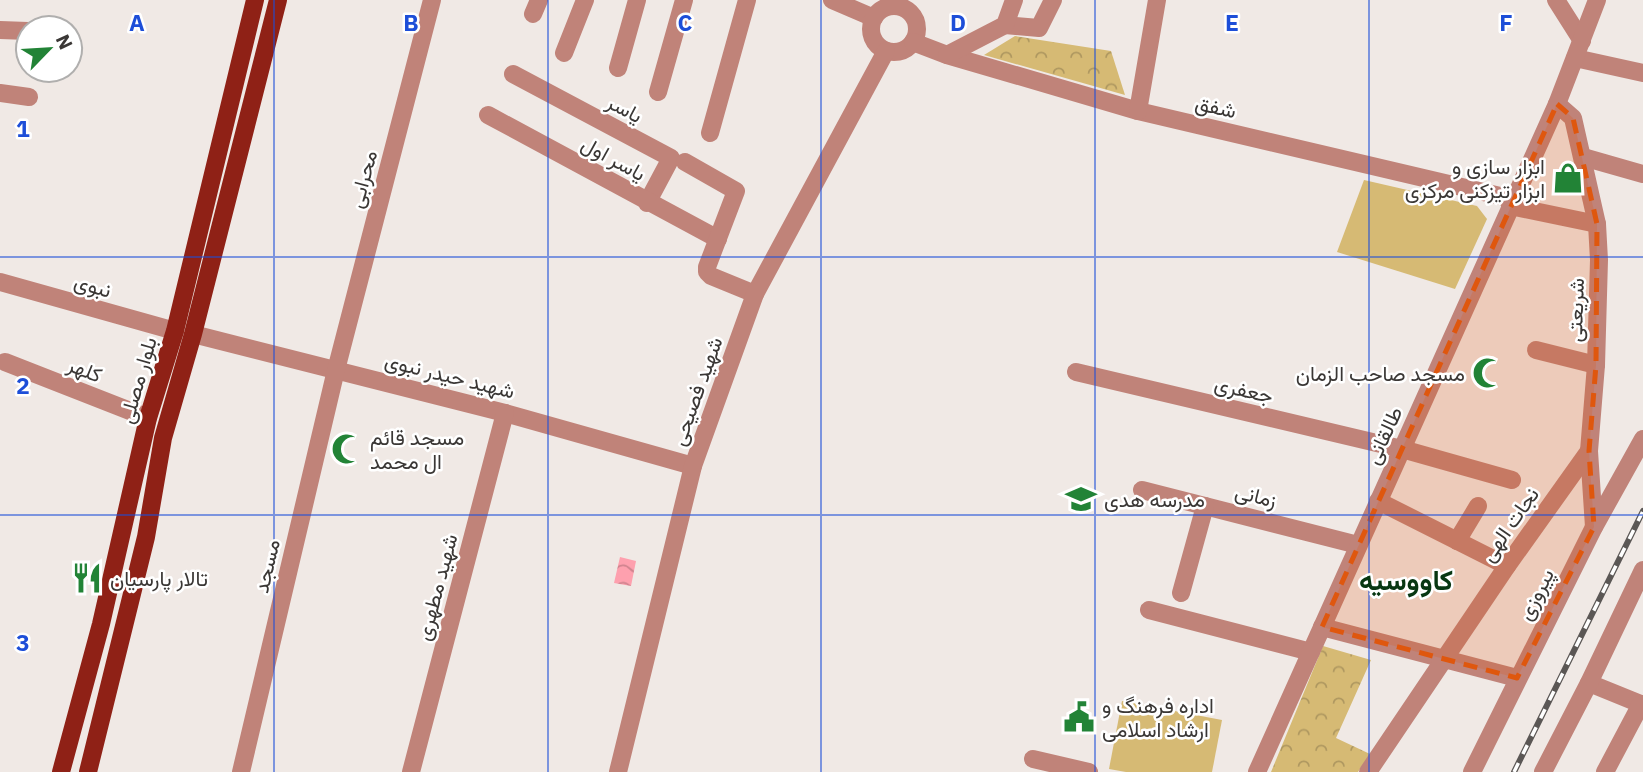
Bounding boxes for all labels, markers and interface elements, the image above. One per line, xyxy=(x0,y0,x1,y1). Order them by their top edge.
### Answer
text: A xyxy=(129,7,145,37)
text: B xyxy=(403,7,419,37)
text: C xyxy=(678,7,693,37)
text: D xyxy=(950,7,966,37)
text: E xyxy=(1225,7,1239,37)
text: F xyxy=(1499,7,1513,37)
north arrow xyxy=(14,14,84,84)
text: N xyxy=(51,31,78,53)
street label: یاسر xyxy=(601,87,648,129)
street label: شفق xyxy=(1193,88,1239,124)
text: 1 xyxy=(16,113,30,143)
street label: یاسر اول xyxy=(577,129,651,187)
street label: محرابی xyxy=(341,147,383,211)
place label: ابزار سازی و ابزار تیزکنی مرکزی xyxy=(1405,152,1545,204)
shop icon: ابزار سازی و ابزار تیزکنی مرکزی xyxy=(1551,161,1585,195)
street label: نبوی xyxy=(71,266,115,304)
street label: شریعتی xyxy=(1560,277,1590,343)
street label: بلوار مصلی xyxy=(111,333,163,427)
street label: شهید فصیحی xyxy=(663,333,729,449)
street label: شهید حیدر نبوی xyxy=(382,345,518,405)
street label: کلهر xyxy=(63,349,106,388)
mosque icon: مسجد صاحب الزمان xyxy=(1471,356,1505,390)
place label: مسجد صاحب الزمان xyxy=(1296,359,1465,387)
street label: جعفری xyxy=(1212,369,1276,409)
text: 2 xyxy=(16,370,30,400)
street label: طالقانی xyxy=(1357,402,1409,468)
place label: مسجد قائم ال محمد xyxy=(370,423,464,475)
mosque icon: مسجد قائم ال محمد xyxy=(330,432,364,466)
street label: زمانی xyxy=(1232,476,1280,514)
street label: نجات الهی xyxy=(1473,481,1545,567)
school or university icon: مدرسه هدی xyxy=(1064,482,1098,516)
place label: مدرسه هدی xyxy=(1104,485,1205,513)
street label: شهید مطهری xyxy=(408,530,464,644)
street label: مسجد xyxy=(246,536,286,596)
restaurant icon: تالار پارسیان xyxy=(70,561,104,595)
district label: کاووسیه xyxy=(1359,561,1453,598)
street label: پیروزی xyxy=(1510,563,1561,625)
place label: تالار پارسیان xyxy=(110,564,208,593)
text: 3 xyxy=(16,627,30,657)
place label: اداره فرهنگ و ارشاد اسلامی xyxy=(1102,691,1214,743)
public building icon: اداره فرهنگ و ارشاد اسلامی xyxy=(1062,700,1096,734)

